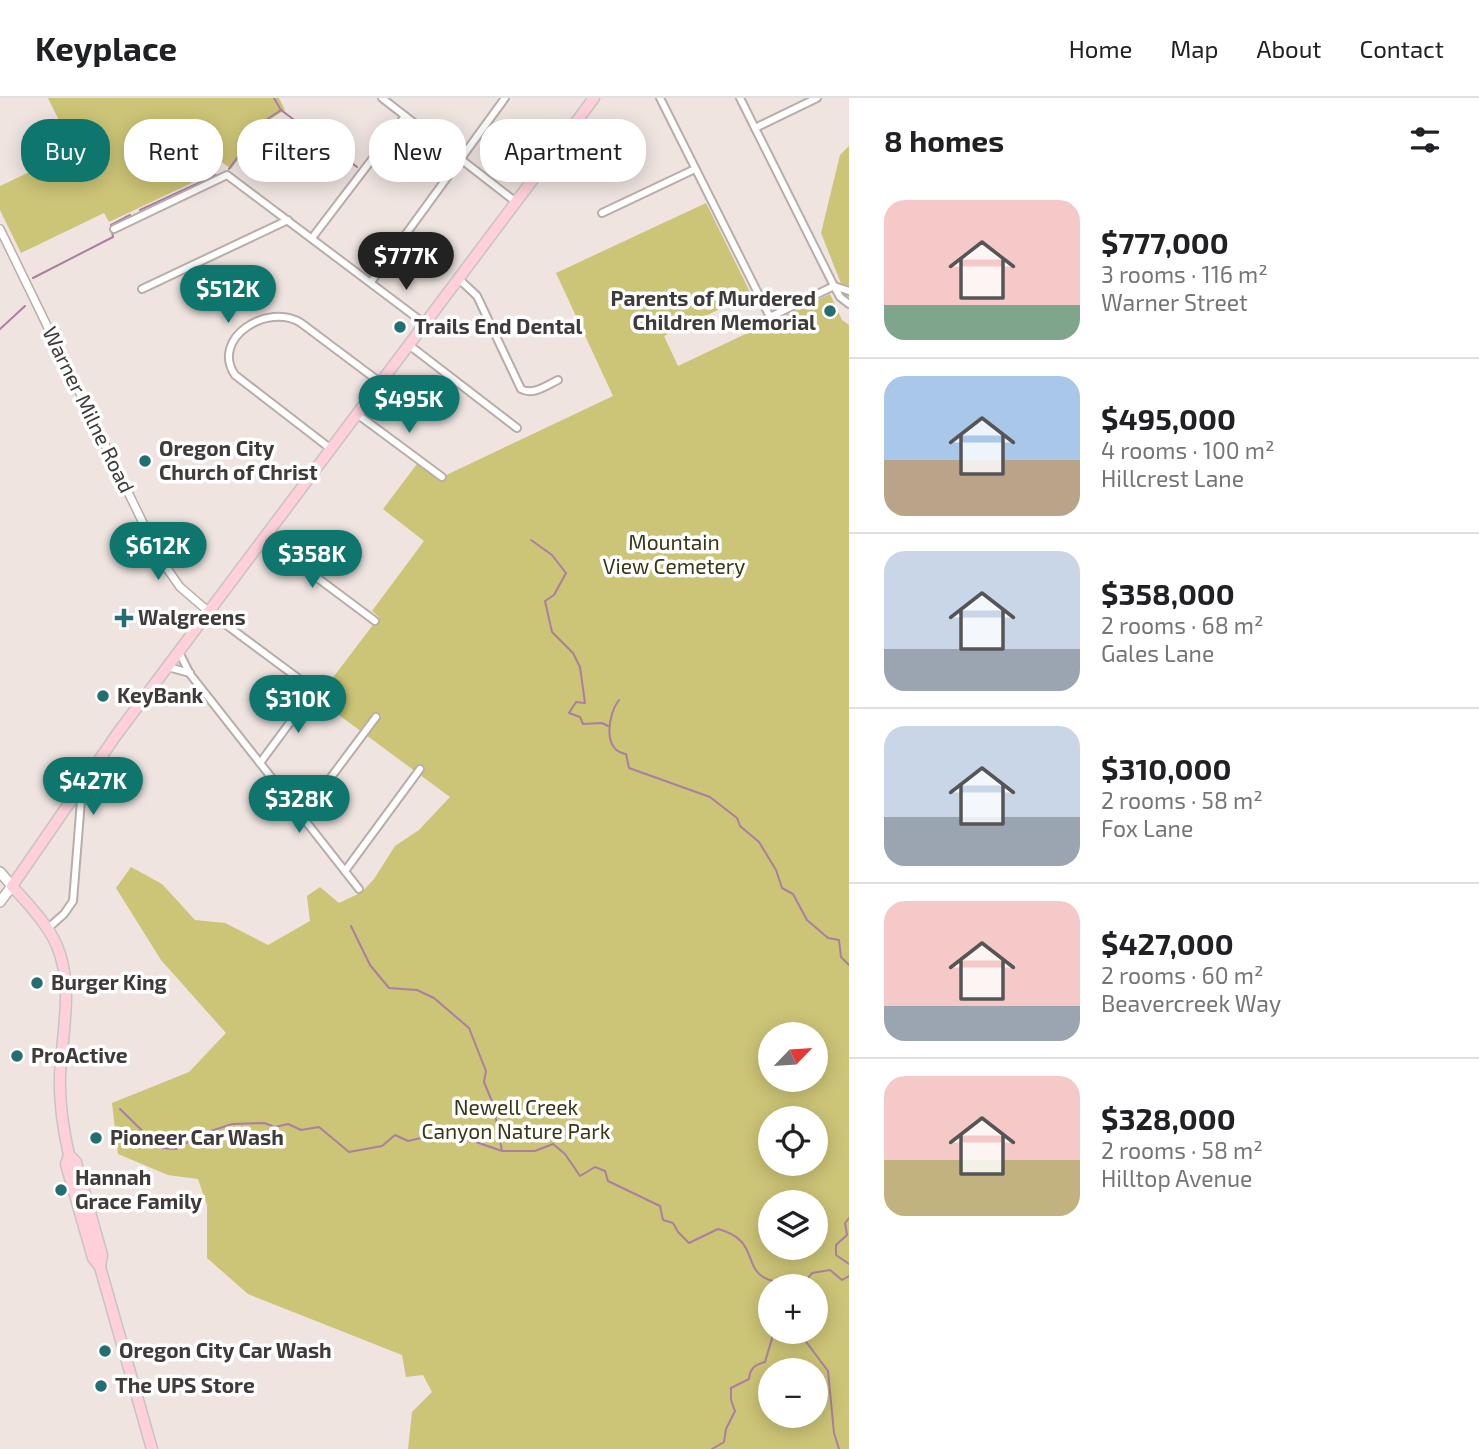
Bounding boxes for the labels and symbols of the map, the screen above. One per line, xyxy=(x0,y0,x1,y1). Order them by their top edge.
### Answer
pin: $777K xyxy=(357,232,455,292)
pin: $512K xyxy=(179,266,277,325)
place label: Parents of Murdered Children Memorial xyxy=(611,285,816,334)
marker: Parents of Murdered Children Memorial xyxy=(822,303,838,319)
place label: Trails End Dental xyxy=(414,313,583,338)
marker: Trails End Dental xyxy=(392,319,408,335)
street label: Warner Milne Road xyxy=(38,322,141,497)
pin: $495K xyxy=(360,376,458,435)
place label: Oregon City Church of Christ xyxy=(159,435,318,484)
marker: Oregon City Church of Christ xyxy=(137,453,153,469)
pin: $612K xyxy=(109,522,207,582)
park label: Mountain View Cemetery xyxy=(603,529,745,578)
pin: $358K xyxy=(263,531,361,590)
place label: Walgreens xyxy=(138,604,246,629)
marker: Walgreens xyxy=(116,610,132,626)
pin: $310K xyxy=(249,676,347,735)
place label: KeyBank xyxy=(117,682,204,708)
marker: KeyBank xyxy=(95,688,111,704)
pin: $427K xyxy=(44,758,142,817)
pin: $328K xyxy=(250,776,348,835)
place label: Burger King xyxy=(51,969,167,994)
marker: Burger King xyxy=(29,975,45,991)
north arrow xyxy=(758,1022,828,1092)
place label: ProActive xyxy=(31,1042,128,1067)
marker: ProActive xyxy=(9,1048,25,1064)
park label: Newell Creek Canyon Nature Park xyxy=(422,1094,611,1143)
place label: Pioneer Car Wash xyxy=(110,1124,284,1149)
marker: Pioneer Car Wash xyxy=(88,1130,104,1146)
place label: Hannah Grace Family xyxy=(75,1164,202,1214)
marker: Hannah Grace Family xyxy=(53,1182,69,1198)
place label: Oregon City Car Wash xyxy=(119,1337,332,1363)
marker: Oregon City Car Wash xyxy=(97,1343,113,1359)
place label: The UPS Store xyxy=(115,1372,255,1397)
marker: The UPS Store xyxy=(93,1378,109,1394)

